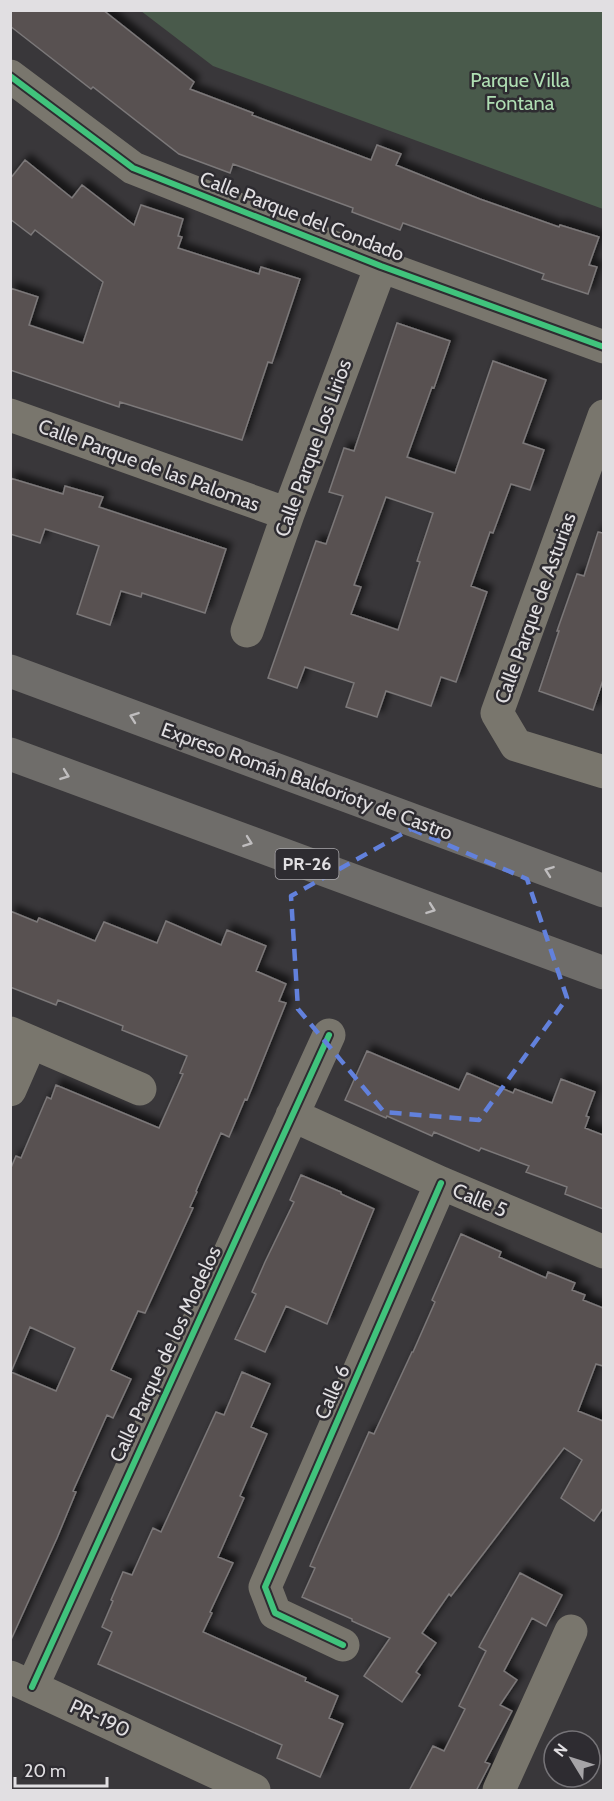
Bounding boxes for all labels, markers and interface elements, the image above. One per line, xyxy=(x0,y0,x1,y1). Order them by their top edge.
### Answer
park label: Parque Villa Fontana xyxy=(470,68,570,115)
street label: Calle Parque del Condado xyxy=(197,166,407,266)
street label: Calle Parque Los Lirios xyxy=(270,356,356,540)
street label: Calle Parque de las Palomas xyxy=(35,414,263,516)
street label: Calle Parque de Asturias xyxy=(489,509,581,707)
one-way arrow xyxy=(129,711,140,724)
street label: Expreso Román Baldorioty de Castro xyxy=(158,717,456,845)
one-way arrow xyxy=(60,767,70,780)
one-way arrow xyxy=(242,835,253,847)
road number: PR-26 xyxy=(276,849,338,879)
one-way arrow xyxy=(544,866,555,878)
one-way arrow xyxy=(425,902,436,915)
street label: Calle 5 xyxy=(449,1178,511,1222)
street label: Calle Parque de los Modelos xyxy=(104,1242,226,1466)
street label: Calle 6 xyxy=(309,1361,355,1423)
street label: PR-190 xyxy=(66,1694,134,1742)
north arrow xyxy=(542,1729,602,1789)
text: N xyxy=(550,1740,572,1760)
scale bar xyxy=(15,1750,106,1788)
text: 20 m xyxy=(24,1760,66,1782)

